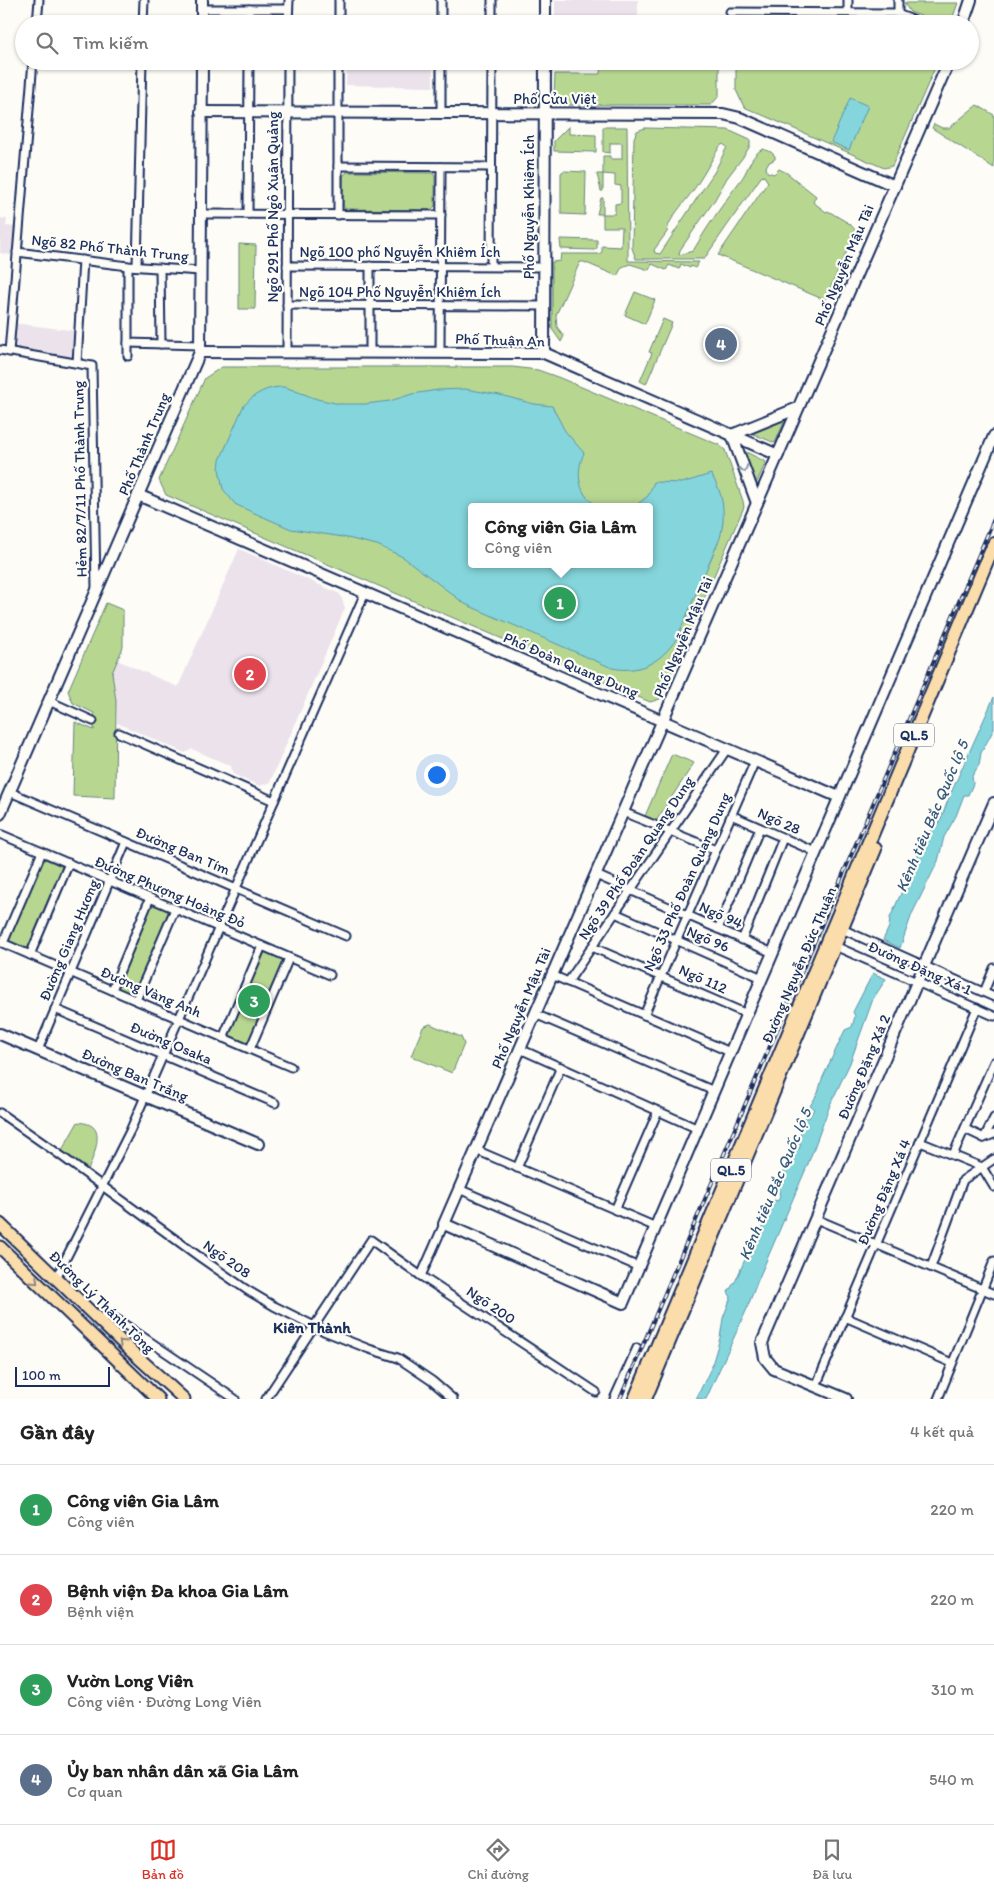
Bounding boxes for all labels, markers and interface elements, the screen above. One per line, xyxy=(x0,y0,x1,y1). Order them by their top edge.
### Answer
search box xyxy=(15,15,979,70)
icon: search xyxy=(33,29,61,57)
text: Tìm kiếm xyxy=(73,31,148,54)
street label: Phố Cửu Việt xyxy=(513,90,597,108)
street label: Ngõ 291 Phố Ngô Xuân Quảng xyxy=(264,111,282,303)
street label: Phố Nguyễn Khiêm Ích xyxy=(520,134,538,279)
street label: Phố Nguyễn Mậu Tài xyxy=(810,202,878,328)
street label: Ngõ 82 Phố Thành Trung xyxy=(30,231,190,265)
street label: Ngõ 100 phố Nguyễn Khiêm Ích xyxy=(299,243,501,261)
street label: Ngõ 104 Phố Nguyễn Khiêm Ích xyxy=(299,283,501,301)
pin: 4 xyxy=(705,325,737,363)
street label: Phố Thuận An xyxy=(455,329,545,351)
street label: Hẻm 82/7/11 Phố Thành Trung xyxy=(69,380,91,577)
street label: Phố Thành Trung xyxy=(114,390,174,498)
one-way arrow xyxy=(738,464,748,473)
popup xyxy=(468,503,653,568)
text: Công viên Gia Lâm xyxy=(485,515,636,538)
text: Công viên xyxy=(485,538,552,557)
street label: Phố Nguyễn Mậu Tài xyxy=(649,574,717,700)
pin: 1 xyxy=(544,584,576,622)
street label: Phố Đoàn Quang Dung xyxy=(501,628,642,702)
pin: 2 xyxy=(234,655,266,693)
road number: QL.5 xyxy=(894,724,934,746)
water label: Kênh tiêu Bắc Quốc lộ 5 xyxy=(891,736,973,895)
your location xyxy=(424,762,450,788)
street label: Ngõ 39 Phố Đoàn Quang Dung xyxy=(574,773,698,943)
street label: Ngõ 33 Phố Đoàn Quang Dung xyxy=(639,790,735,974)
street label: Ngõ 28 xyxy=(755,804,803,838)
street label: Đường Ban Tím xyxy=(133,823,233,879)
street label: Đường Phượng Hoàng Đỏ xyxy=(92,852,248,932)
street label: Đường Giang Hương xyxy=(35,876,103,1004)
street label: Đường Nguyễn Đức Thuận xyxy=(758,884,840,1046)
street label: Ngõ 94 xyxy=(696,897,746,933)
street label: Ngõ 96 xyxy=(684,922,732,956)
street label: Đường Đặng Xá 1 xyxy=(865,937,975,999)
street label: Phố Nguyễn Mậu Tài xyxy=(487,945,555,1071)
street label: Ngõ 112 xyxy=(676,960,730,998)
street label: Đường Vàng Anh xyxy=(98,963,204,1021)
pin: 3 xyxy=(238,982,270,1020)
street label: Đường Đặng Xá 2 xyxy=(834,1012,894,1122)
street label: Đường Osaka xyxy=(128,1018,215,1068)
street label: Đường Ban Trắng xyxy=(79,1044,191,1106)
water label: Kênh tiêu Bắc Quốc lộ 5 xyxy=(734,1104,816,1263)
street label: Đường Đặng Xá 4 xyxy=(854,1136,914,1248)
road number: QL.5 xyxy=(711,1158,751,1182)
street label: Ngõ 208 xyxy=(200,1236,254,1282)
street label: Đường Lý Thánh Tông xyxy=(45,1247,159,1357)
one-way arrow xyxy=(29,1275,38,1284)
street label: Ngõ 200 xyxy=(463,1282,519,1328)
district label: Kiên Thành xyxy=(273,1318,351,1337)
one-way arrow xyxy=(119,1340,128,1349)
scale bar xyxy=(15,1364,110,1387)
text: 100 m xyxy=(22,1367,61,1384)
text: Gần đây xyxy=(20,1419,94,1444)
text: 4 kết quả xyxy=(910,1422,974,1441)
text: Công viên Gia Lâm xyxy=(67,1489,219,1512)
text: 1 xyxy=(32,1500,40,1519)
text: 220 m xyxy=(930,1500,974,1519)
text: Công viên xyxy=(67,1512,134,1531)
text: Bệnh viện Đa khoa Gia Lâm xyxy=(67,1579,289,1602)
text: 2 xyxy=(32,1590,40,1609)
text: 220 m xyxy=(930,1590,974,1609)
text: Bệnh viện xyxy=(67,1602,134,1621)
text: Vườn Long Viên xyxy=(67,1669,193,1692)
text: 3 xyxy=(32,1680,40,1699)
text: 310 m xyxy=(931,1680,974,1699)
text: Công viên · Đường Long Viên xyxy=(67,1692,262,1711)
text: Ủy ban nhân dân xã Gia Lâm xyxy=(67,1759,298,1782)
text: 4 xyxy=(31,1770,41,1789)
text: 540 m xyxy=(929,1770,974,1789)
text: Cơ quan xyxy=(67,1782,123,1801)
tab: Bản đồ xyxy=(142,1836,184,1883)
tab: Chỉ đường xyxy=(467,1836,529,1883)
tab: Đã lưu xyxy=(812,1836,852,1883)

